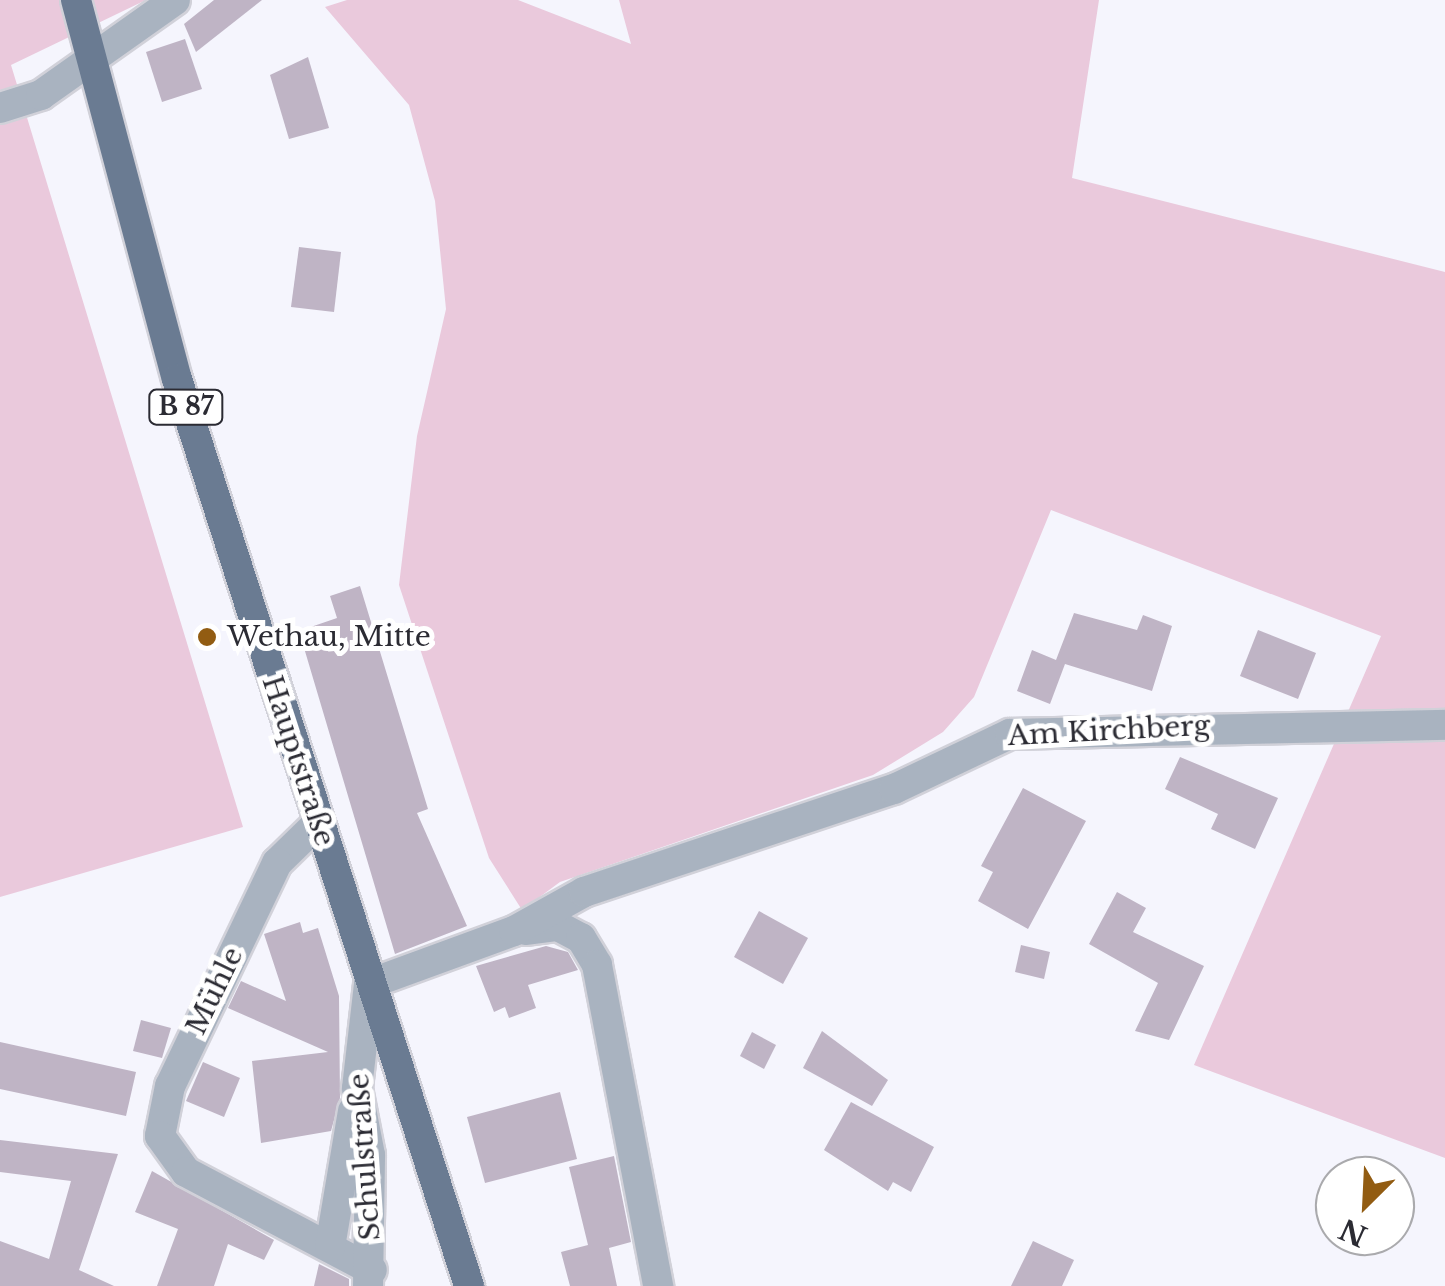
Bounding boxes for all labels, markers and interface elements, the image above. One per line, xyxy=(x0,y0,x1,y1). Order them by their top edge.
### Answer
road number: B 87 xyxy=(146,387,226,427)
place label: Wethau, Mitte xyxy=(227,620,431,654)
marker: Wethau, Mitte xyxy=(196,626,218,648)
street label: Hauptstraße xyxy=(255,672,341,850)
street label: Am Kirchberg xyxy=(1007,709,1211,753)
street label: Mühle xyxy=(179,942,251,1040)
street label: Schulstraße xyxy=(342,1072,388,1242)
north arrow xyxy=(1315,1156,1415,1256)
text: N xyxy=(1334,1211,1373,1253)

